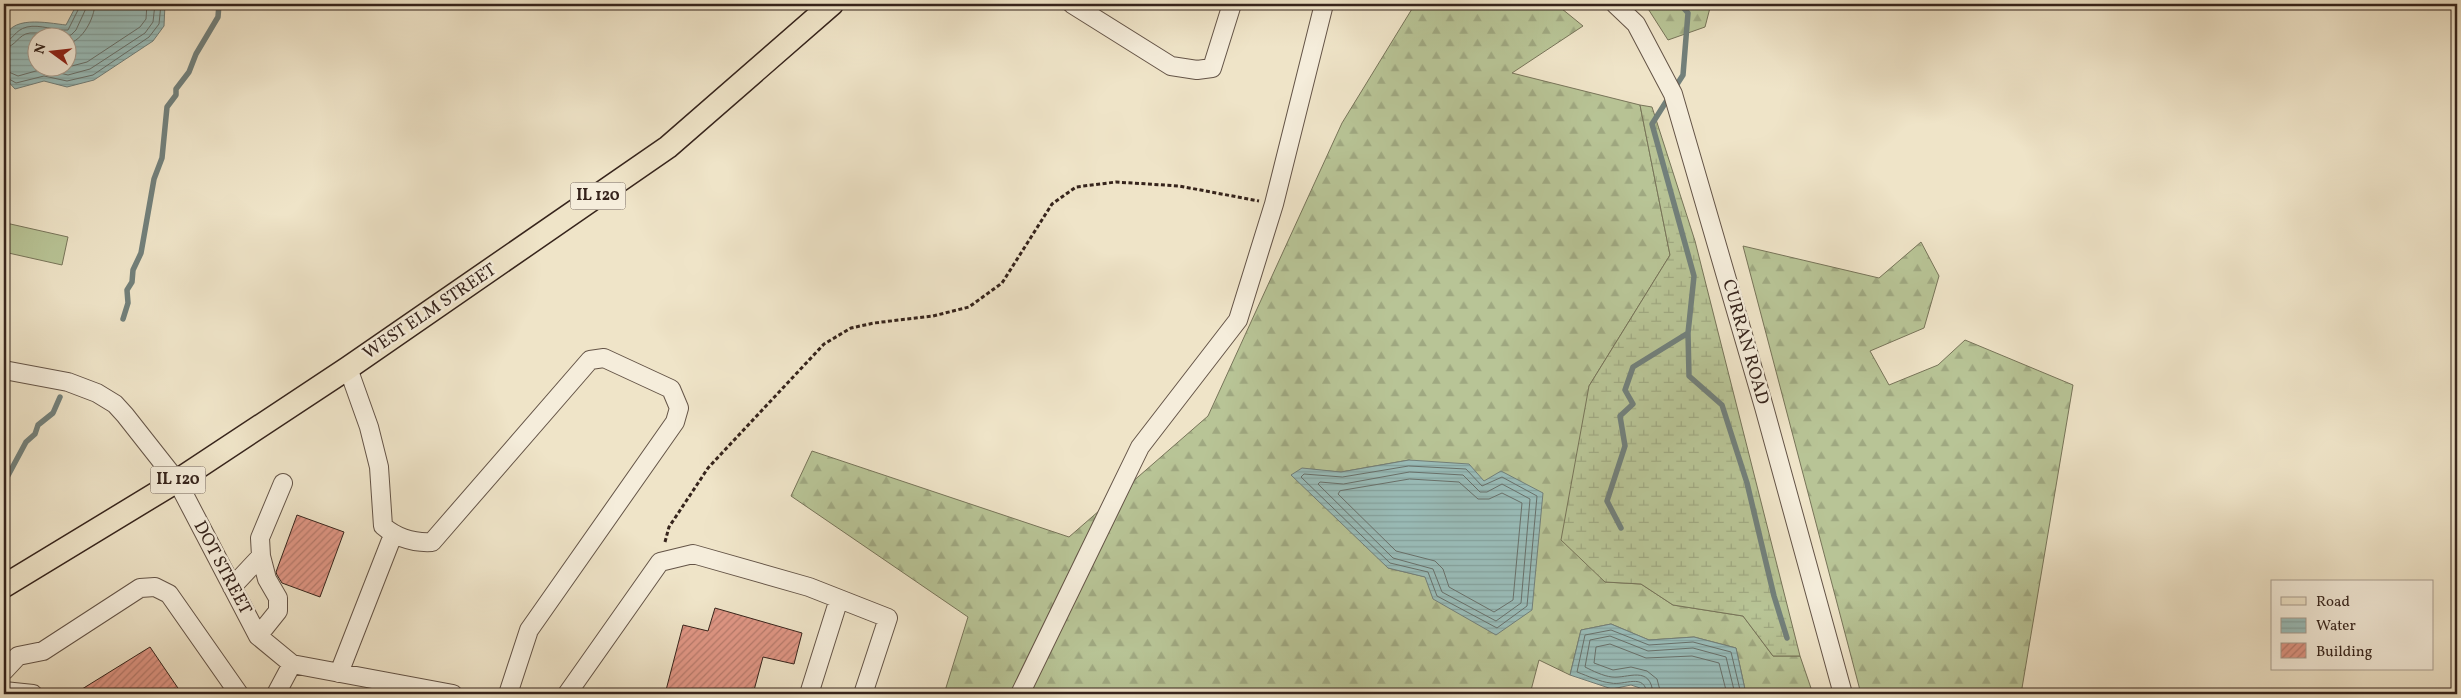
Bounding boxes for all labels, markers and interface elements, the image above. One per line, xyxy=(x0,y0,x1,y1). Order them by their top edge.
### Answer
north arrow xyxy=(28,28,78,78)
text: N xyxy=(30,42,51,56)
road number: IL 120 xyxy=(570,182,626,210)
street label: WEST ELM STREET xyxy=(358,258,502,366)
street label: CURRAN ROAD xyxy=(1715,277,1775,407)
road number: IL 120 xyxy=(150,466,206,494)
street label: DOT STREET xyxy=(187,517,257,620)
legend xyxy=(2271,580,2434,670)
text: Road xyxy=(2316,592,2350,613)
text: Water xyxy=(2316,616,2356,637)
text: Building xyxy=(2316,642,2373,663)

